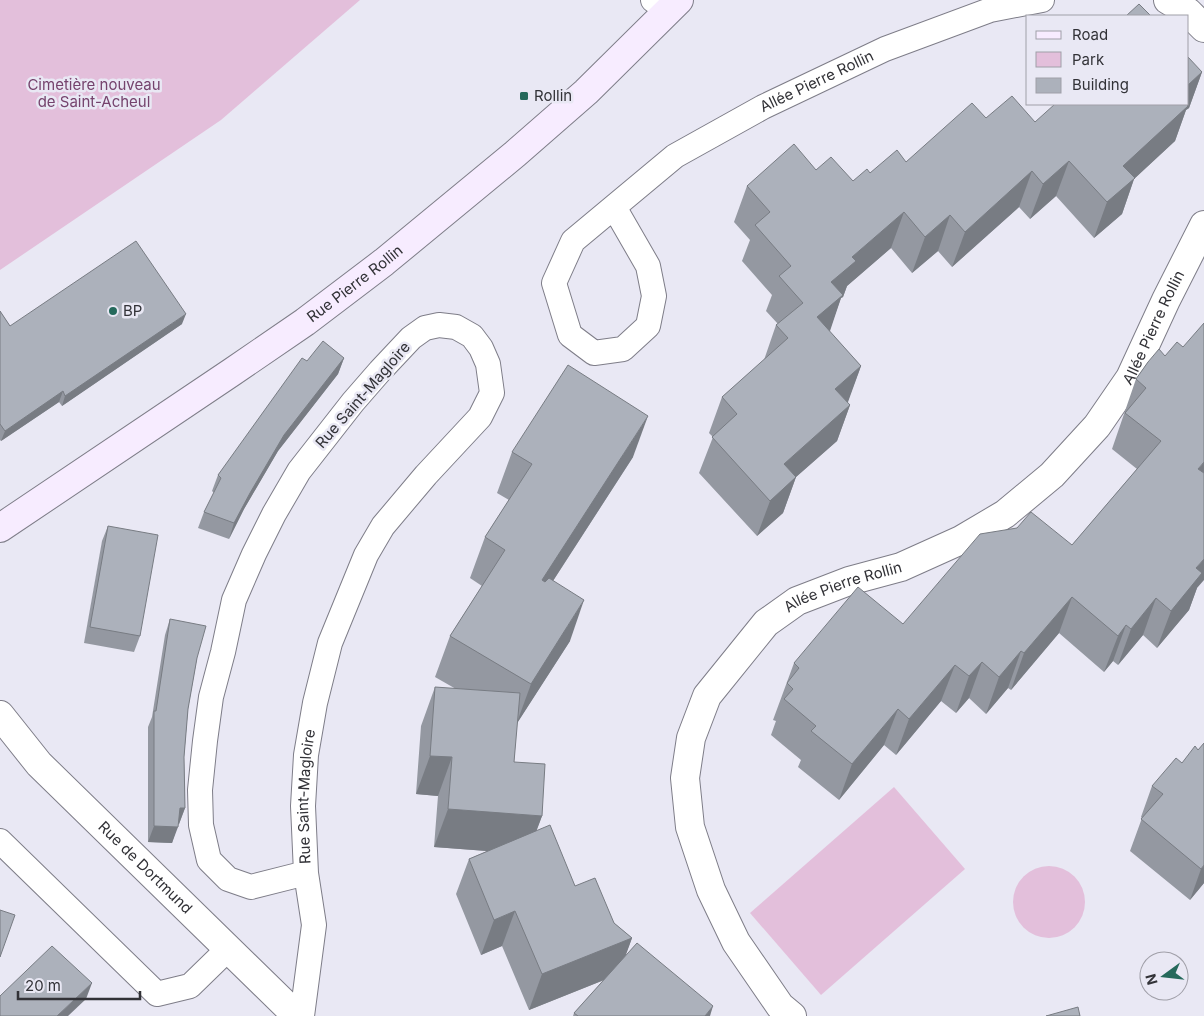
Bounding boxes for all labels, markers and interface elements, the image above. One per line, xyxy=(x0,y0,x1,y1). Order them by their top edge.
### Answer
legend xyxy=(1026,15,1189,105)
text: Road xyxy=(1072,25,1108,44)
street label: Allée Pierre Rollin xyxy=(756,46,876,116)
text: Park xyxy=(1072,50,1105,69)
park label: Cimetière nouveau de Saint-Acheul xyxy=(27,75,161,111)
text: Building xyxy=(1072,75,1129,94)
place label: Rollin xyxy=(534,86,572,105)
marker: Rollin xyxy=(518,90,530,102)
street label: Rue Pierre Rollin xyxy=(303,240,406,326)
street label: Allée Pierre Rollin xyxy=(1118,267,1188,388)
place label: BP xyxy=(123,301,142,320)
marker: BP xyxy=(107,305,119,317)
street label: Rue Saint-Magloire xyxy=(311,337,414,452)
street label: Allée Pierre Rollin xyxy=(780,557,904,616)
street label: Rue Saint-Magloire xyxy=(293,728,319,864)
street label: Rue de Dortmund xyxy=(94,817,197,918)
north arrow xyxy=(1139,951,1189,1001)
scale bar xyxy=(18,968,140,1000)
text: N xyxy=(1141,972,1161,987)
text: 20 m xyxy=(25,976,61,995)

